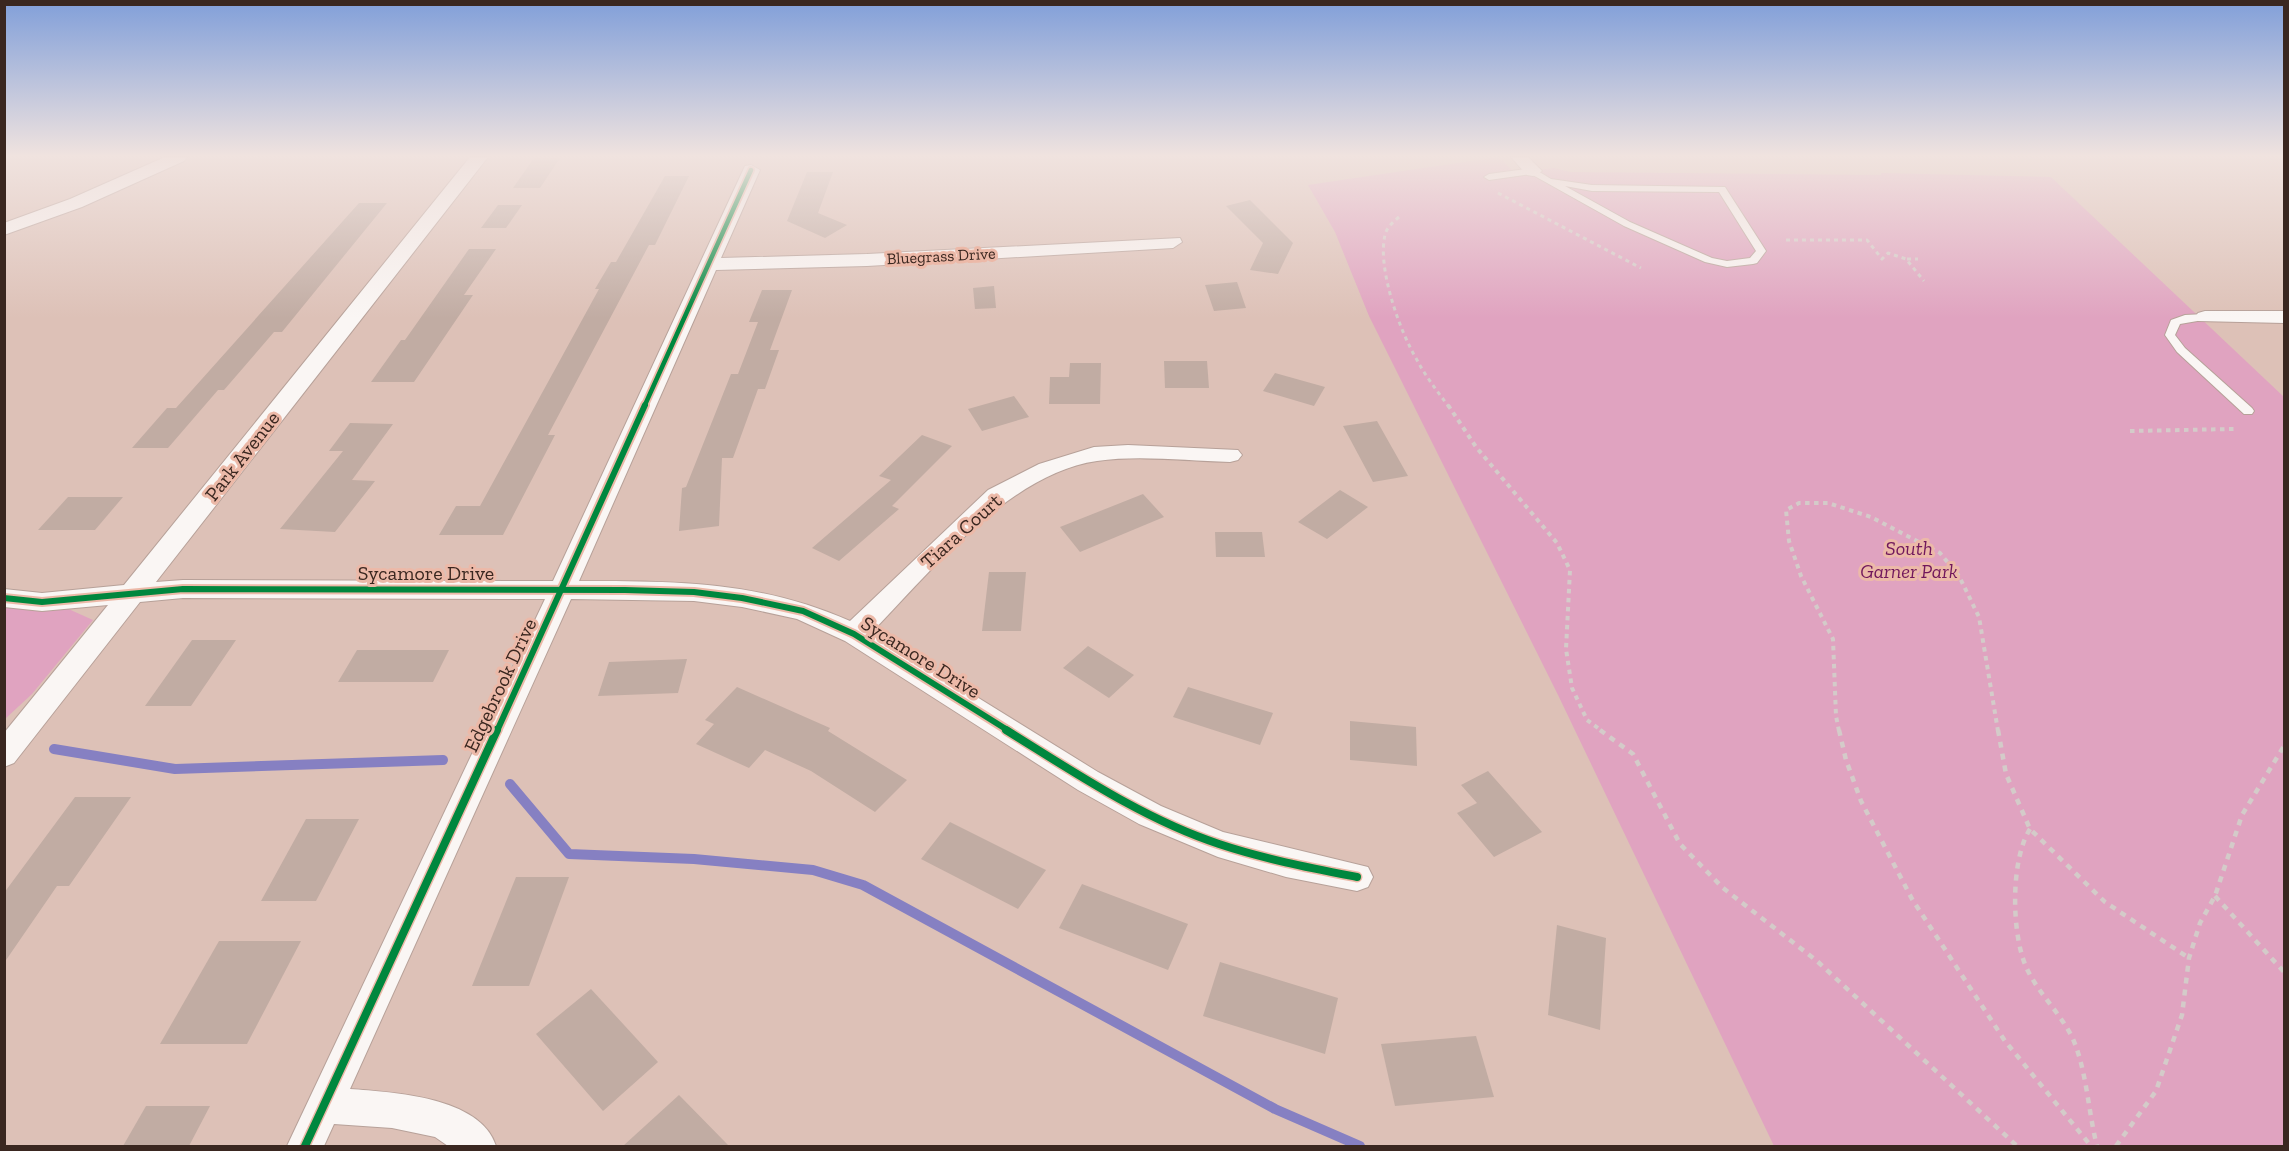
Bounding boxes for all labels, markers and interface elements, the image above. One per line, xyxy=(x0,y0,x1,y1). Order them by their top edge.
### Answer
street label: Bluegrass Drive xyxy=(886,244,996,268)
street label: Park Avenue xyxy=(200,406,284,506)
street label: Tiara Court xyxy=(916,488,1007,574)
park label: South Garner Park xyxy=(1860,536,1958,583)
street label: Sycamore Drive xyxy=(358,561,494,585)
street label: Sycamore Drive xyxy=(857,611,985,703)
street label: Edgebrook Drive xyxy=(459,614,541,756)

